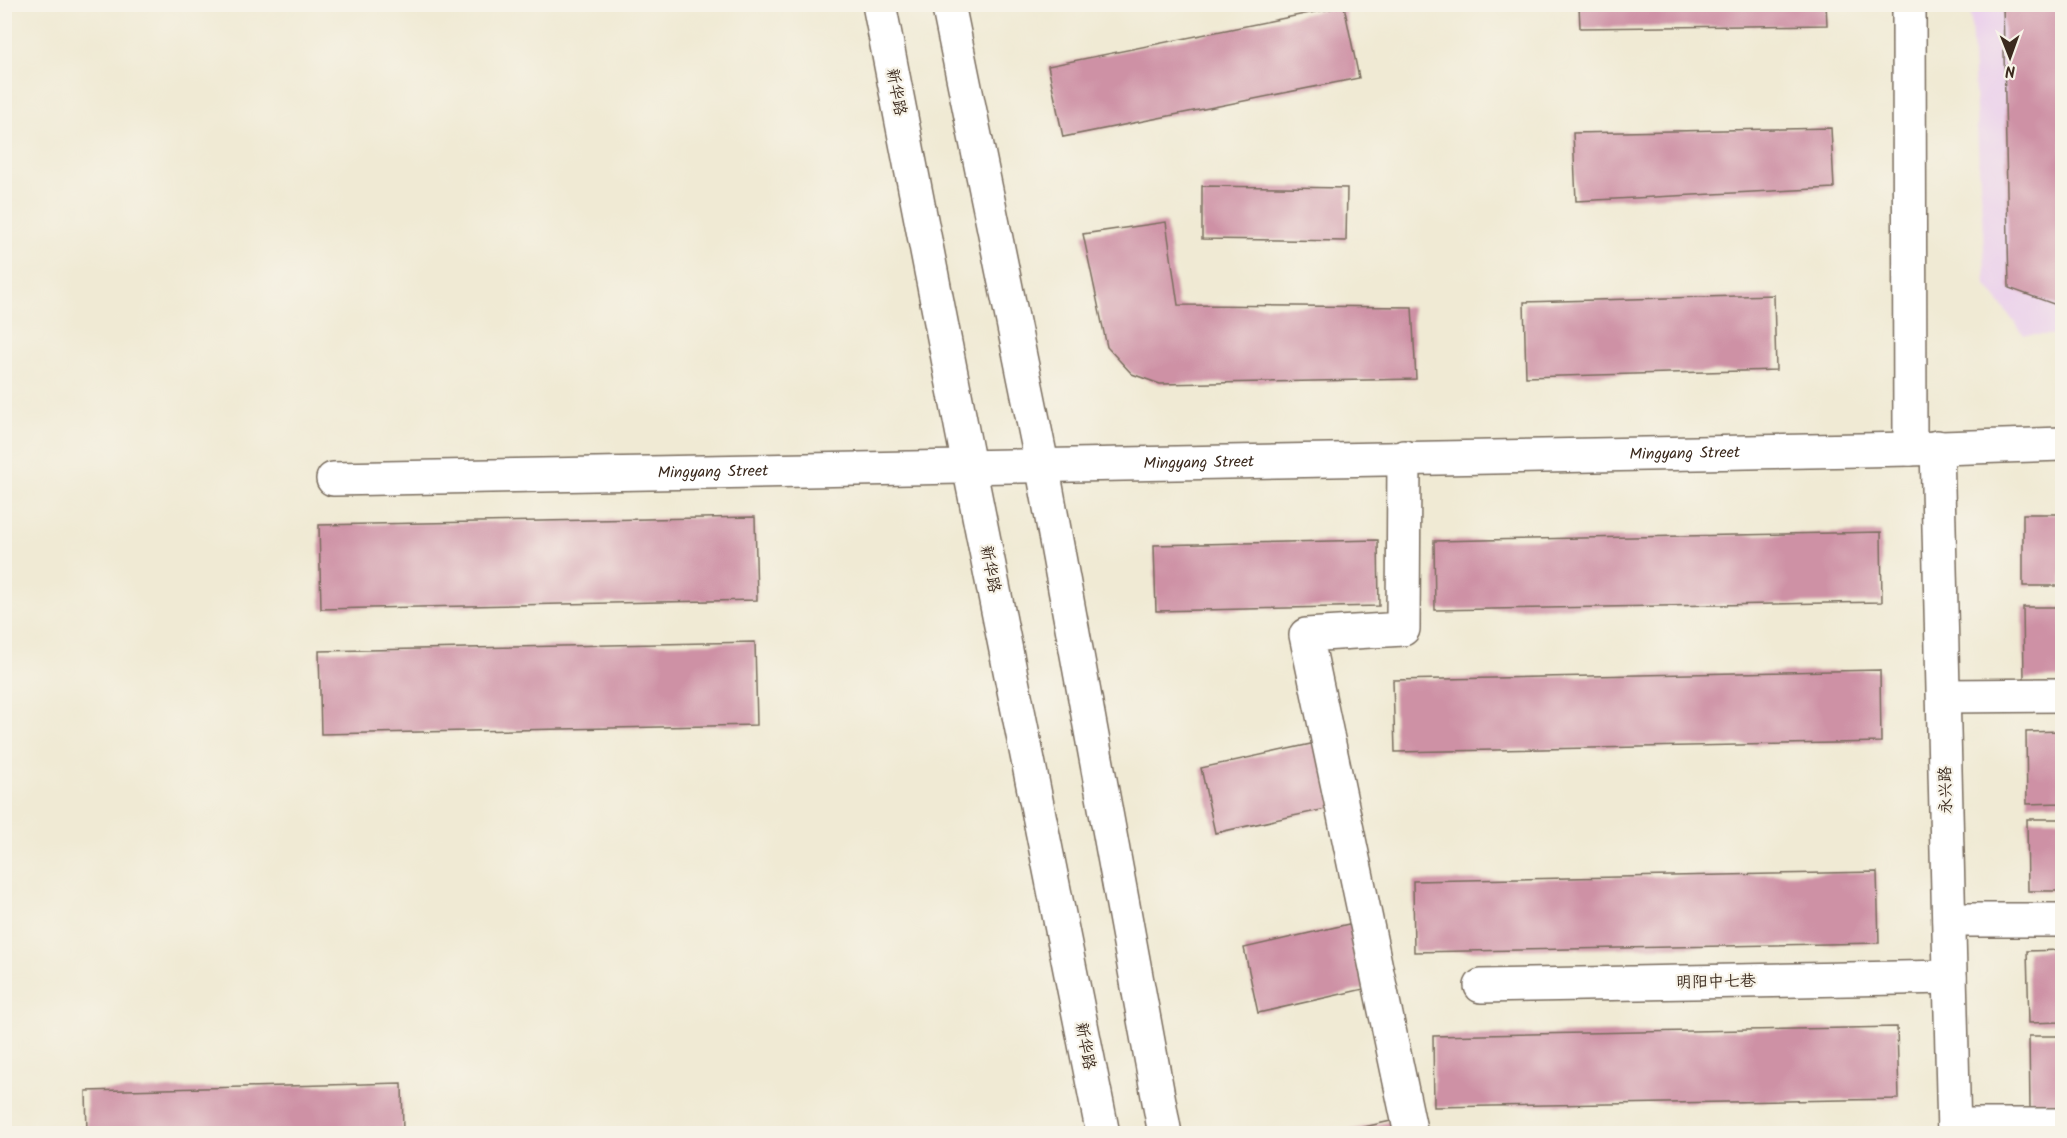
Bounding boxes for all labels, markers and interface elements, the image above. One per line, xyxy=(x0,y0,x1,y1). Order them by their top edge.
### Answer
north arrow xyxy=(1980,27,2040,87)
text: N xyxy=(2005,58,2016,83)
street label: 新华路 xyxy=(879,66,913,118)
street label: Mingyang Street xyxy=(1629,440,1741,467)
street label: Mingyang Street xyxy=(1143,449,1255,476)
street label: Mingyang Street xyxy=(657,458,769,485)
street label: 新华路 xyxy=(973,543,1007,595)
street label: 永兴路 xyxy=(1933,766,1959,814)
street label: 明阳中七巷 xyxy=(1676,969,1756,995)
street label: 新华路 xyxy=(1068,1020,1102,1072)

